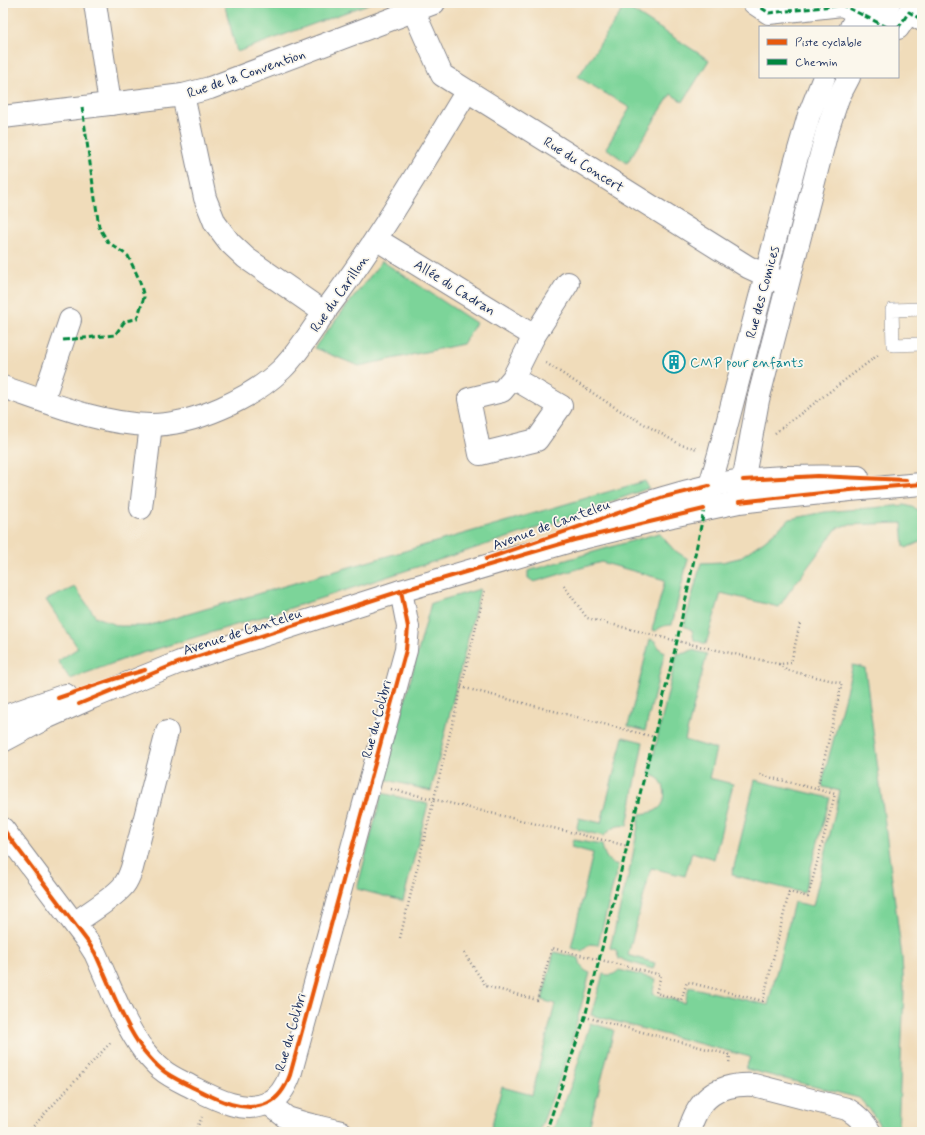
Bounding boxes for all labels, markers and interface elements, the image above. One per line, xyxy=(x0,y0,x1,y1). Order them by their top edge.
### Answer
legend xyxy=(759,26,899,78)
text: Piste cyclable xyxy=(795,35,862,51)
street label: Rue de la Convention xyxy=(185,45,308,103)
text: Chemin xyxy=(795,55,838,71)
street label: Rue du Concert xyxy=(540,133,627,197)
street label: Rue des Comices xyxy=(742,244,784,340)
street label: Rue du Carillon xyxy=(306,251,373,336)
street label: Allée du Cadran xyxy=(410,256,499,320)
building icon: CMP pour enfants xyxy=(661,349,687,375)
place label: CMP pour enfants xyxy=(690,354,803,372)
street label: Avenue de Canteleu xyxy=(490,495,613,555)
street label: Avenue de Canteleu xyxy=(181,604,304,660)
street label: Rue du Colibri xyxy=(358,678,396,761)
street label: Rue du Colibri xyxy=(271,991,311,1074)

